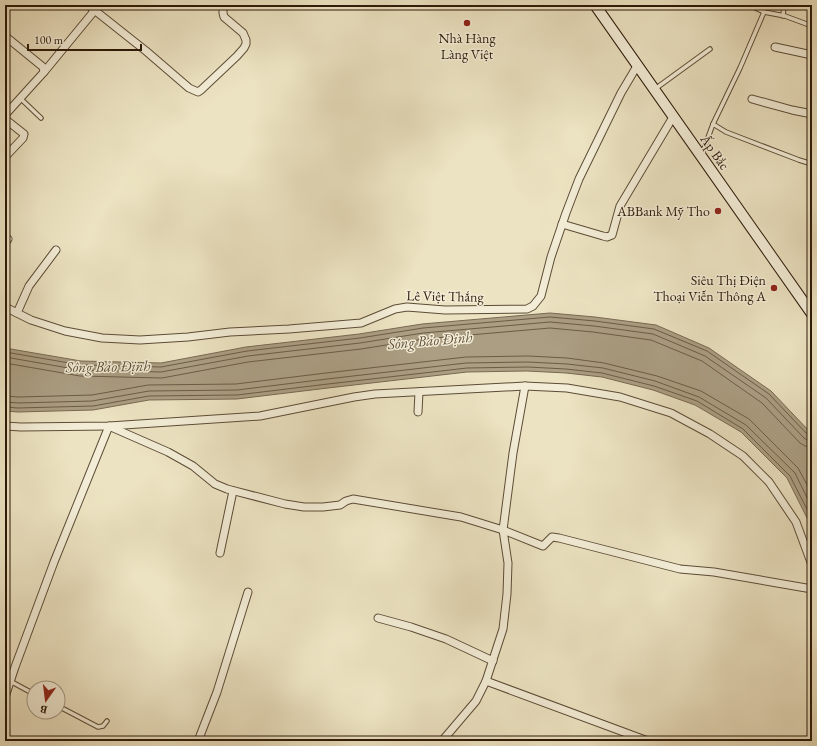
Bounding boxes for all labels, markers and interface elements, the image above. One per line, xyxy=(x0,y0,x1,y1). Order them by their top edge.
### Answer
marker: Nhà Hàng Làng Việt xyxy=(462,18,472,28)
scale bar xyxy=(28,26,141,52)
place label: Nhà Hàng Làng Việt xyxy=(438,29,496,63)
text: 100 m xyxy=(34,32,64,48)
street label: Ấp Bắc xyxy=(696,130,734,173)
place label: ABBank Mỹ Tho xyxy=(616,202,710,220)
marker: ABBank Mỹ Tho xyxy=(713,206,723,216)
place label: Siêu Thị Điện Thoại Viễn Thông A xyxy=(653,271,767,305)
marker: Siêu Thị Điện Thoại Viễn Thông A xyxy=(769,283,779,293)
street label: Lê Việt Thắng xyxy=(406,286,485,306)
water label: Sông Bảo Định xyxy=(386,327,474,353)
water label: Sông Bảo Định xyxy=(64,356,151,376)
north arrow xyxy=(26,680,66,720)
text: B xyxy=(38,702,49,717)

